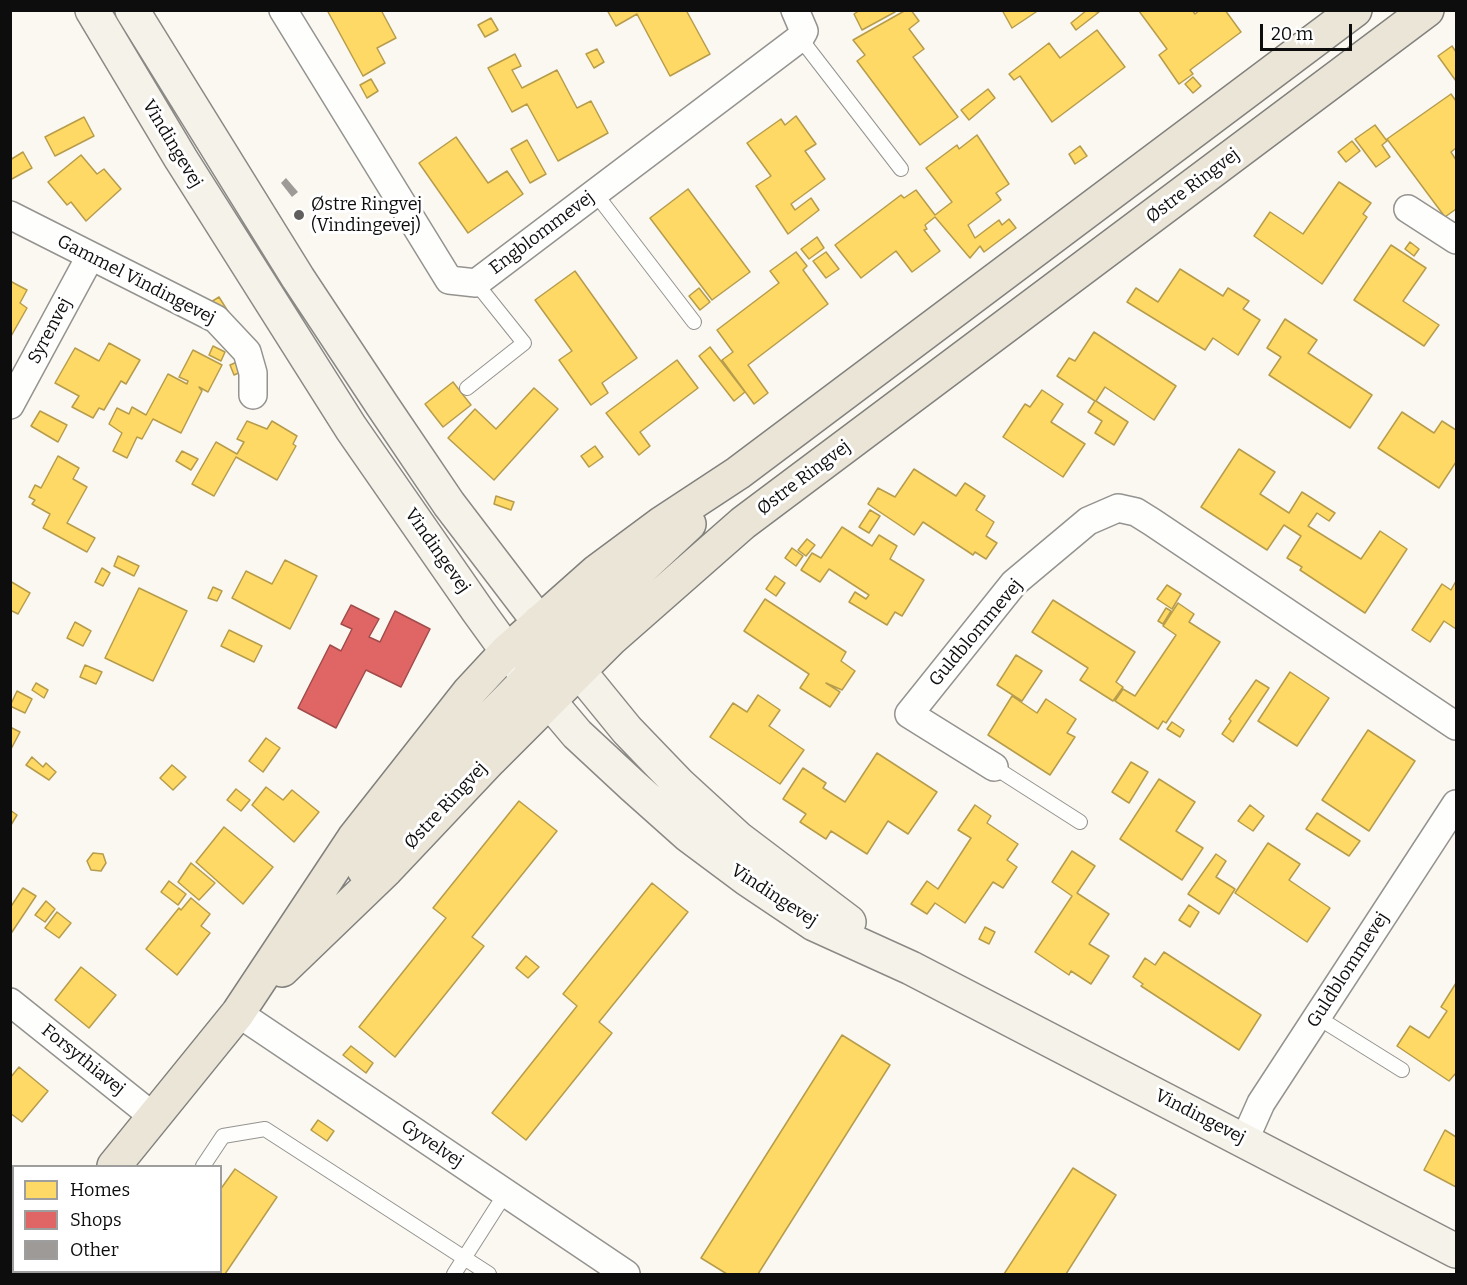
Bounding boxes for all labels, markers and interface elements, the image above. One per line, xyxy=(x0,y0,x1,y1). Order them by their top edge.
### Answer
scale bar xyxy=(1263,12,1354,50)
text: 20 m xyxy=(1271,23,1313,45)
street label: Vindingevej xyxy=(137,96,207,192)
street label: Østre Ringvej xyxy=(1142,144,1244,228)
street label: Engblommevej xyxy=(485,187,599,279)
place label: Østre Ringvej (Vindingevej) xyxy=(311,194,422,236)
marker: Østre Ringvej (Vindingevej) xyxy=(292,208,306,222)
street label: Gammel Vindingevej xyxy=(53,231,219,329)
street label: Syrenvej xyxy=(24,294,76,368)
street label: Østre Ringvej xyxy=(753,436,855,520)
street label: Vindingevej xyxy=(400,504,474,598)
street label: Guldblommevej xyxy=(925,575,1027,691)
street label: Østre Ringvej xyxy=(400,758,492,854)
street label: Vindingevej xyxy=(727,860,821,932)
street label: Guldblommevej xyxy=(1303,908,1393,1032)
street label: Forsythiavej xyxy=(37,1020,129,1100)
street label: Vindingevej xyxy=(1151,1085,1249,1149)
street label: Gyvelvej xyxy=(397,1115,467,1173)
legend xyxy=(12,1165,222,1273)
text: Homes xyxy=(70,1179,130,1201)
text: Shops xyxy=(70,1209,122,1231)
text: Other xyxy=(70,1239,119,1261)

